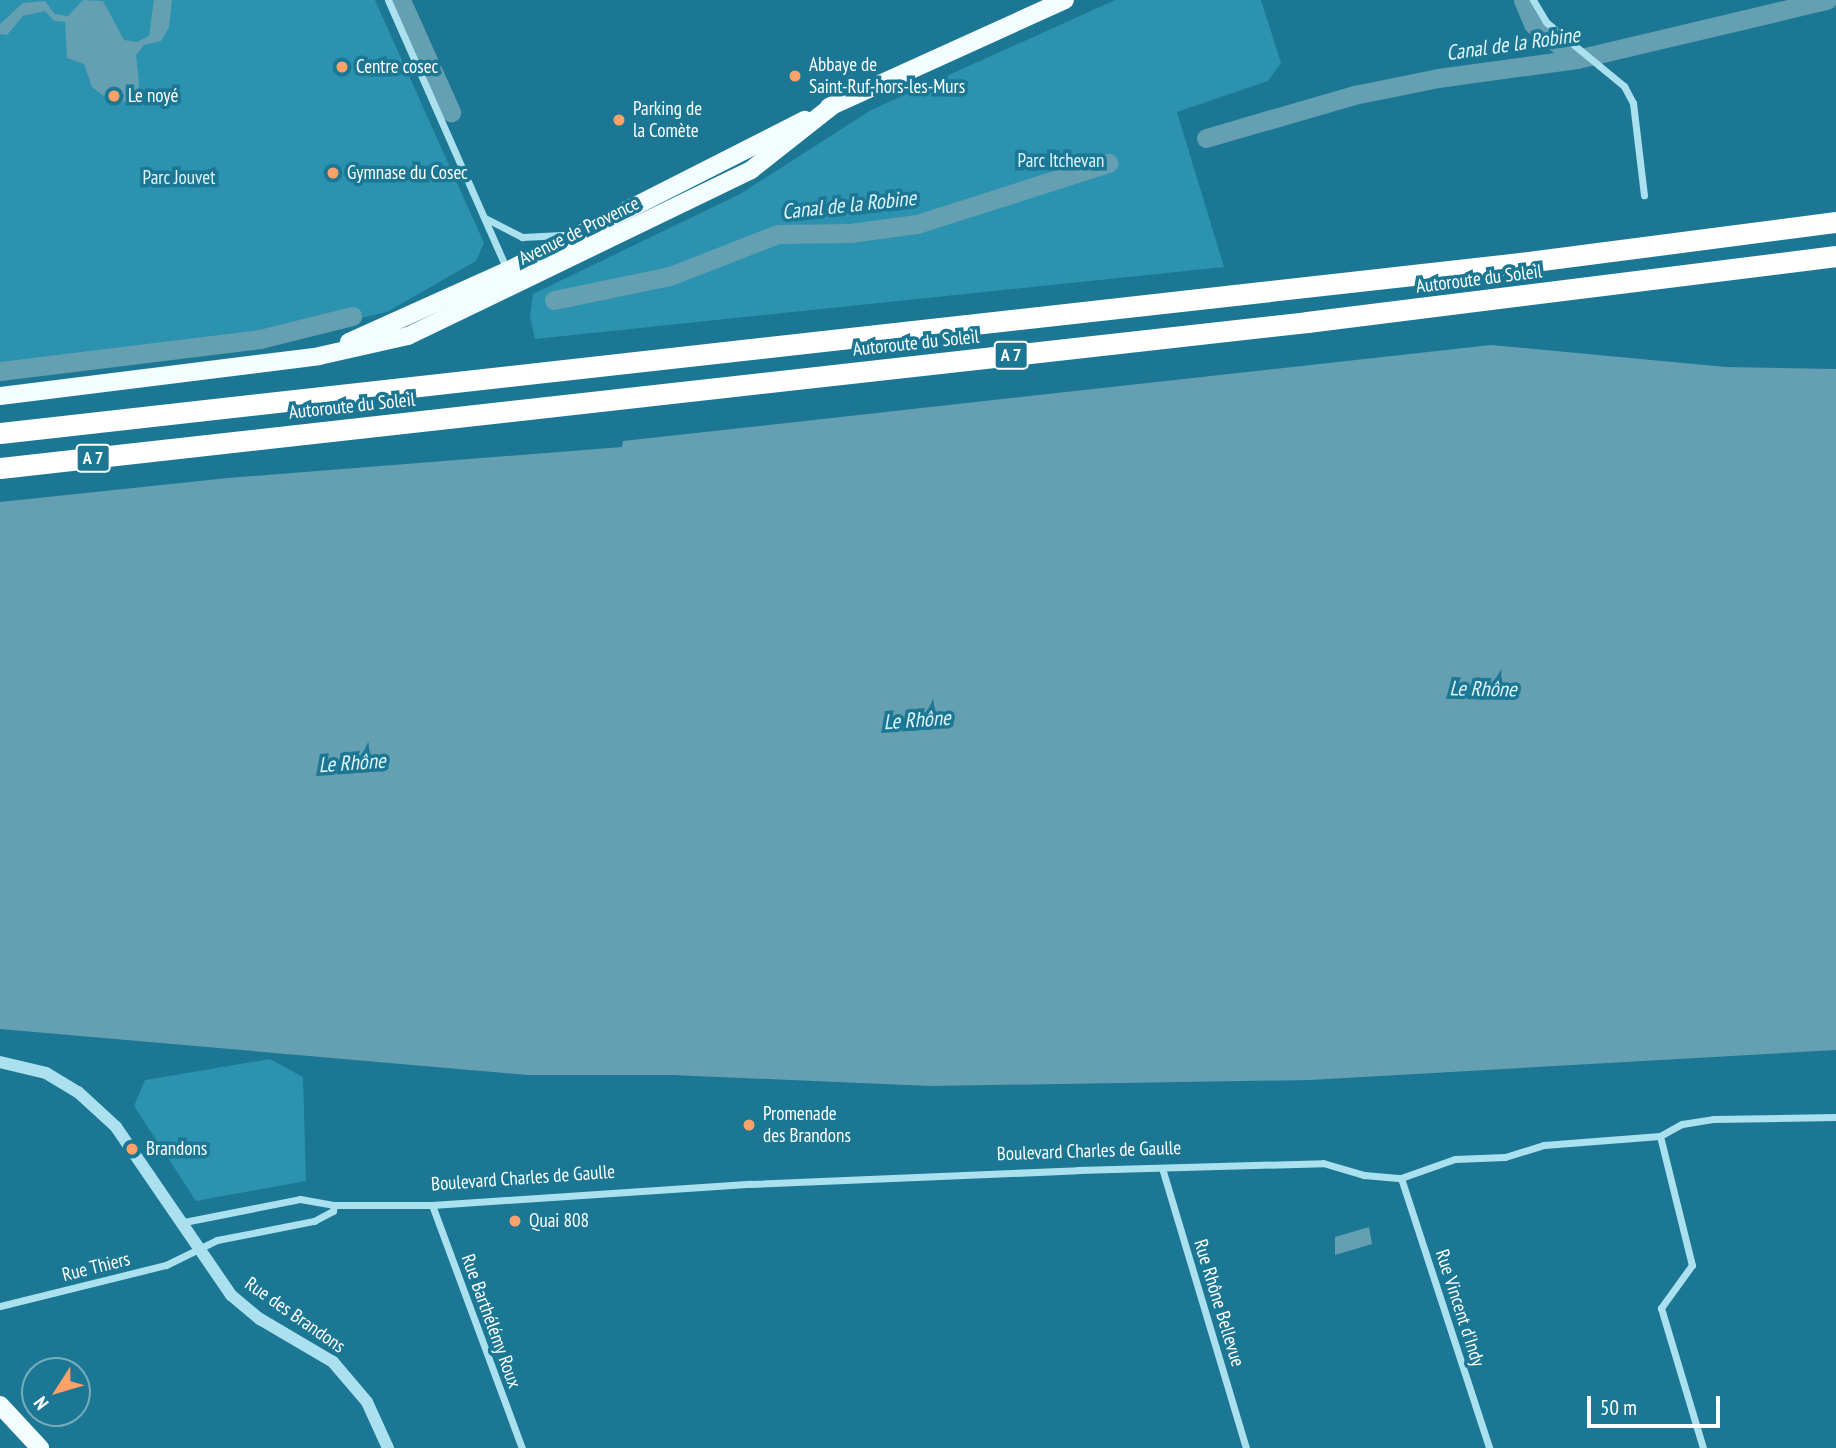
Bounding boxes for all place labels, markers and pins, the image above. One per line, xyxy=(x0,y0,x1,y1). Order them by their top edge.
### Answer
place label: Abbaye de Saint-Ruf-hors-les-Murs xyxy=(809,54,965,98)
place label: Centre cosec xyxy=(356,56,438,78)
marker: Centre cosec xyxy=(334,59,350,75)
marker: Abbaye de Saint-Ruf-hors-les-Murs xyxy=(787,68,803,84)
place label: Le noyé xyxy=(128,85,178,107)
marker: Le noyé xyxy=(106,88,122,104)
place label: Parking de la Comète xyxy=(633,98,702,142)
marker: Parking de la Comète xyxy=(611,112,627,128)
place label: Gymnase du Cosec xyxy=(347,162,468,184)
marker: Gymnase du Cosec xyxy=(325,165,341,181)
place label: Promenade des Brandons xyxy=(763,1103,851,1147)
marker: Promenade des Brandons xyxy=(741,1117,757,1133)
place label: Brandons xyxy=(146,1138,207,1160)
marker: Brandons xyxy=(124,1141,140,1157)
place label: Quai 808 xyxy=(529,1210,589,1232)
marker: Quai 808 xyxy=(507,1213,523,1229)

